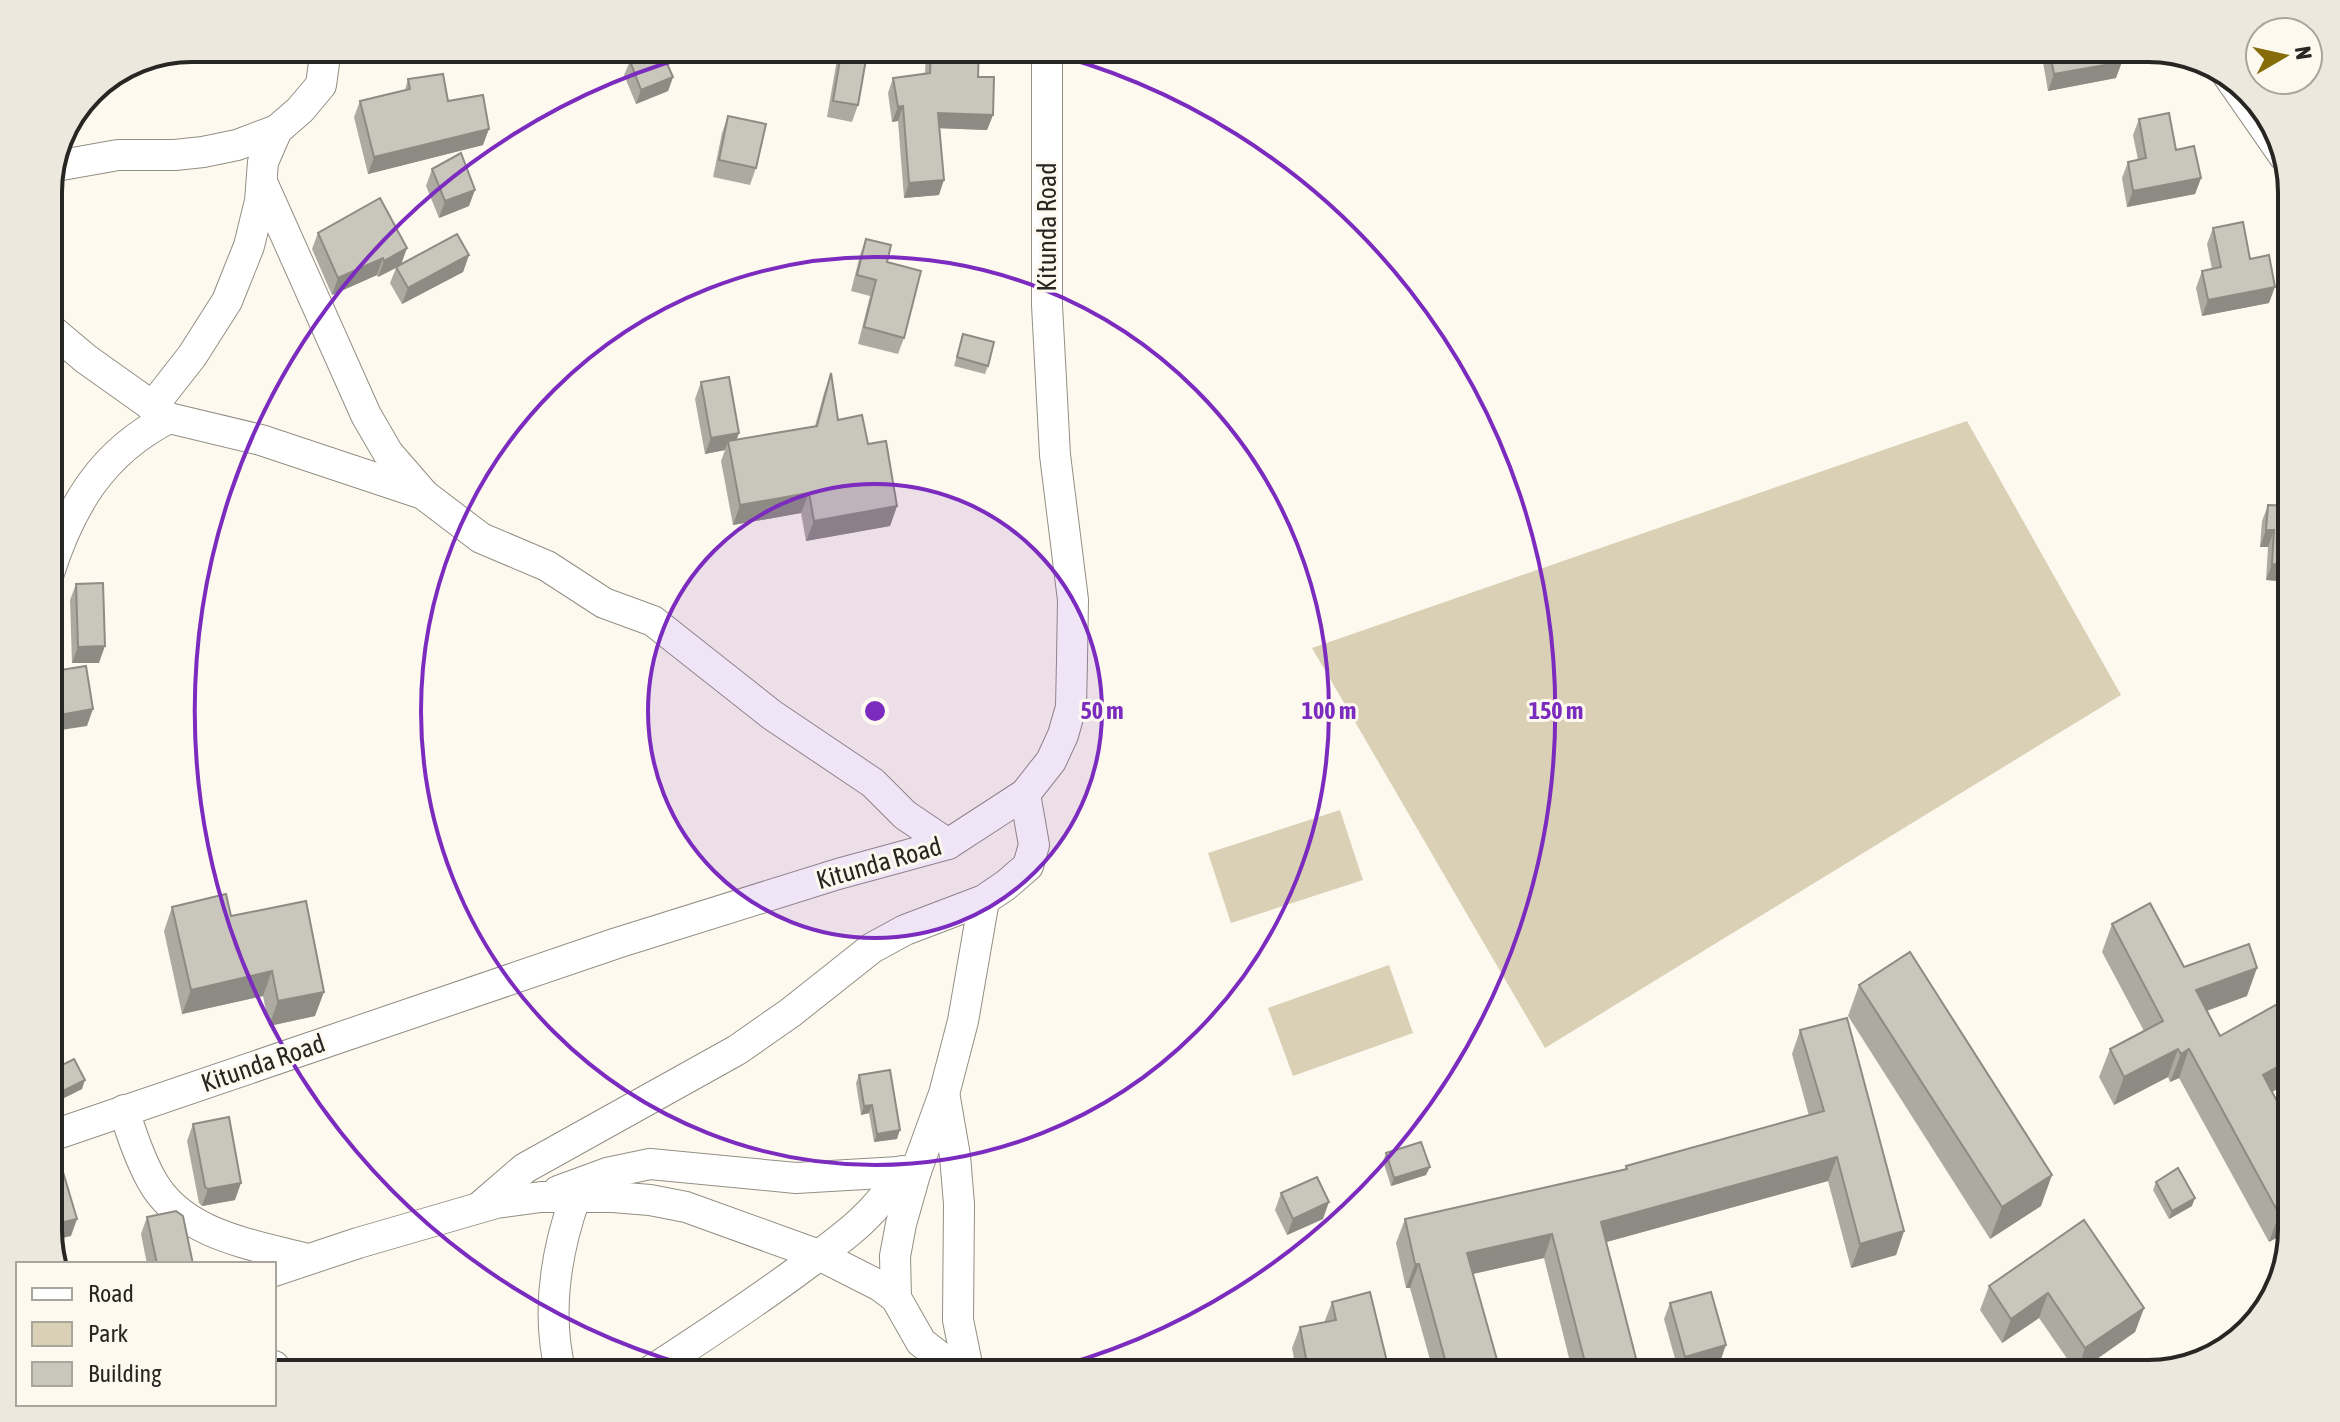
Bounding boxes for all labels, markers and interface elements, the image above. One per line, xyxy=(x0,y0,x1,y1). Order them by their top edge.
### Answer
north arrow xyxy=(2244,16,2324,96)
text: N xyxy=(2290,44,2318,61)
street label: Kitunda Road xyxy=(1032,163,1062,292)
centre of rings xyxy=(861,697,889,725)
text: 50 m xyxy=(1080,697,1124,724)
text: 100 m xyxy=(1302,697,1356,724)
text: 150 m xyxy=(1529,697,1583,724)
street label: Kitunda Road xyxy=(813,831,945,895)
street label: Kitunda Road xyxy=(197,1028,329,1098)
legend xyxy=(16,1262,276,1406)
text: Road xyxy=(88,1280,134,1307)
text: Park xyxy=(88,1320,129,1347)
text: Building xyxy=(88,1360,162,1387)

